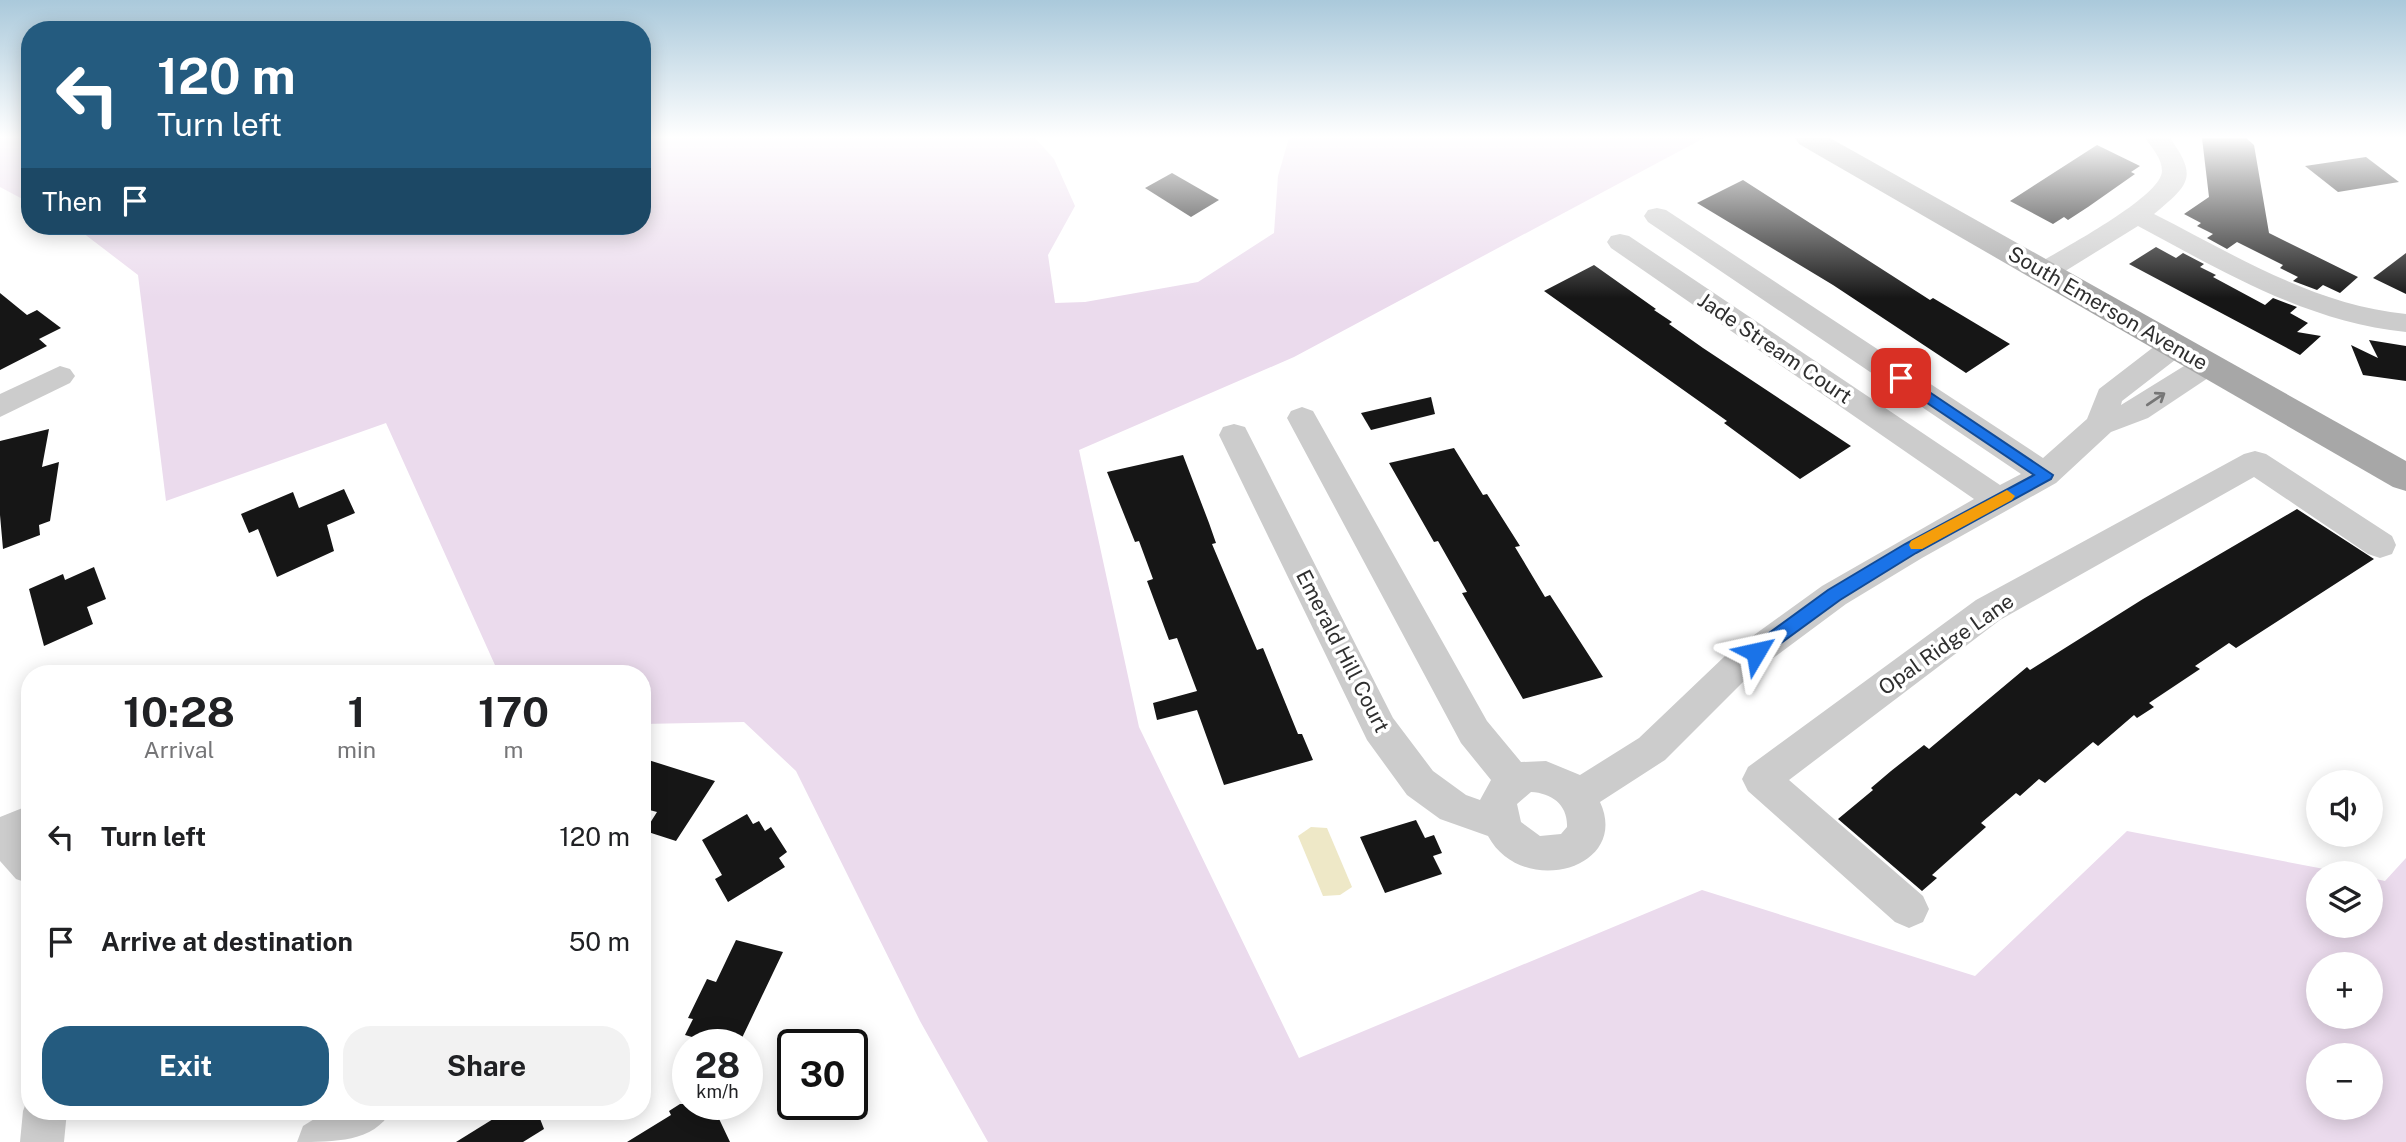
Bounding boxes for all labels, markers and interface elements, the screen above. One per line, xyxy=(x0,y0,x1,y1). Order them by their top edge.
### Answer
text: 120 m xyxy=(157,47,296,105)
icon: left xyxy=(42,49,133,140)
text: Turn left xyxy=(157,106,282,143)
icon: arrive xyxy=(116,182,154,220)
text: Then xyxy=(42,186,102,217)
street label: South Emerson Avenue xyxy=(2004,241,2212,375)
street label: Jade Stream Court xyxy=(1693,287,1857,409)
pin xyxy=(1871,348,1931,408)
icon: arrive xyxy=(1882,359,1920,397)
one-way arrow xyxy=(2146,392,2165,406)
street label: Emerald Hill Court xyxy=(1291,565,1395,737)
street label: Opal Ridge Lane xyxy=(1874,588,2018,700)
position arrow xyxy=(1719,615,1793,689)
text: 10:28 xyxy=(123,687,235,736)
text: 1 xyxy=(348,687,366,736)
text: 170 xyxy=(478,687,549,736)
text: Arrival xyxy=(144,736,215,763)
text: min xyxy=(337,736,376,763)
text: m xyxy=(504,736,523,763)
map controls xyxy=(2306,770,2383,1120)
button: sound xyxy=(2306,770,2383,847)
icon: left xyxy=(42,818,80,856)
text: Turn left xyxy=(101,821,206,852)
text: 120 m xyxy=(559,821,630,852)
button: layers xyxy=(2306,861,2383,938)
icon: arrive xyxy=(42,923,80,961)
text: Arrive at destination xyxy=(101,926,353,957)
text: 50 m xyxy=(569,926,630,957)
button: + xyxy=(2306,952,2383,1029)
button: Exit xyxy=(42,1026,329,1106)
button: Share xyxy=(343,1026,630,1106)
speed limit sign: 30 xyxy=(777,1029,868,1120)
button: − xyxy=(2306,1043,2383,1120)
text: 28 xyxy=(695,1045,740,1086)
text: km/h xyxy=(696,1081,739,1102)

